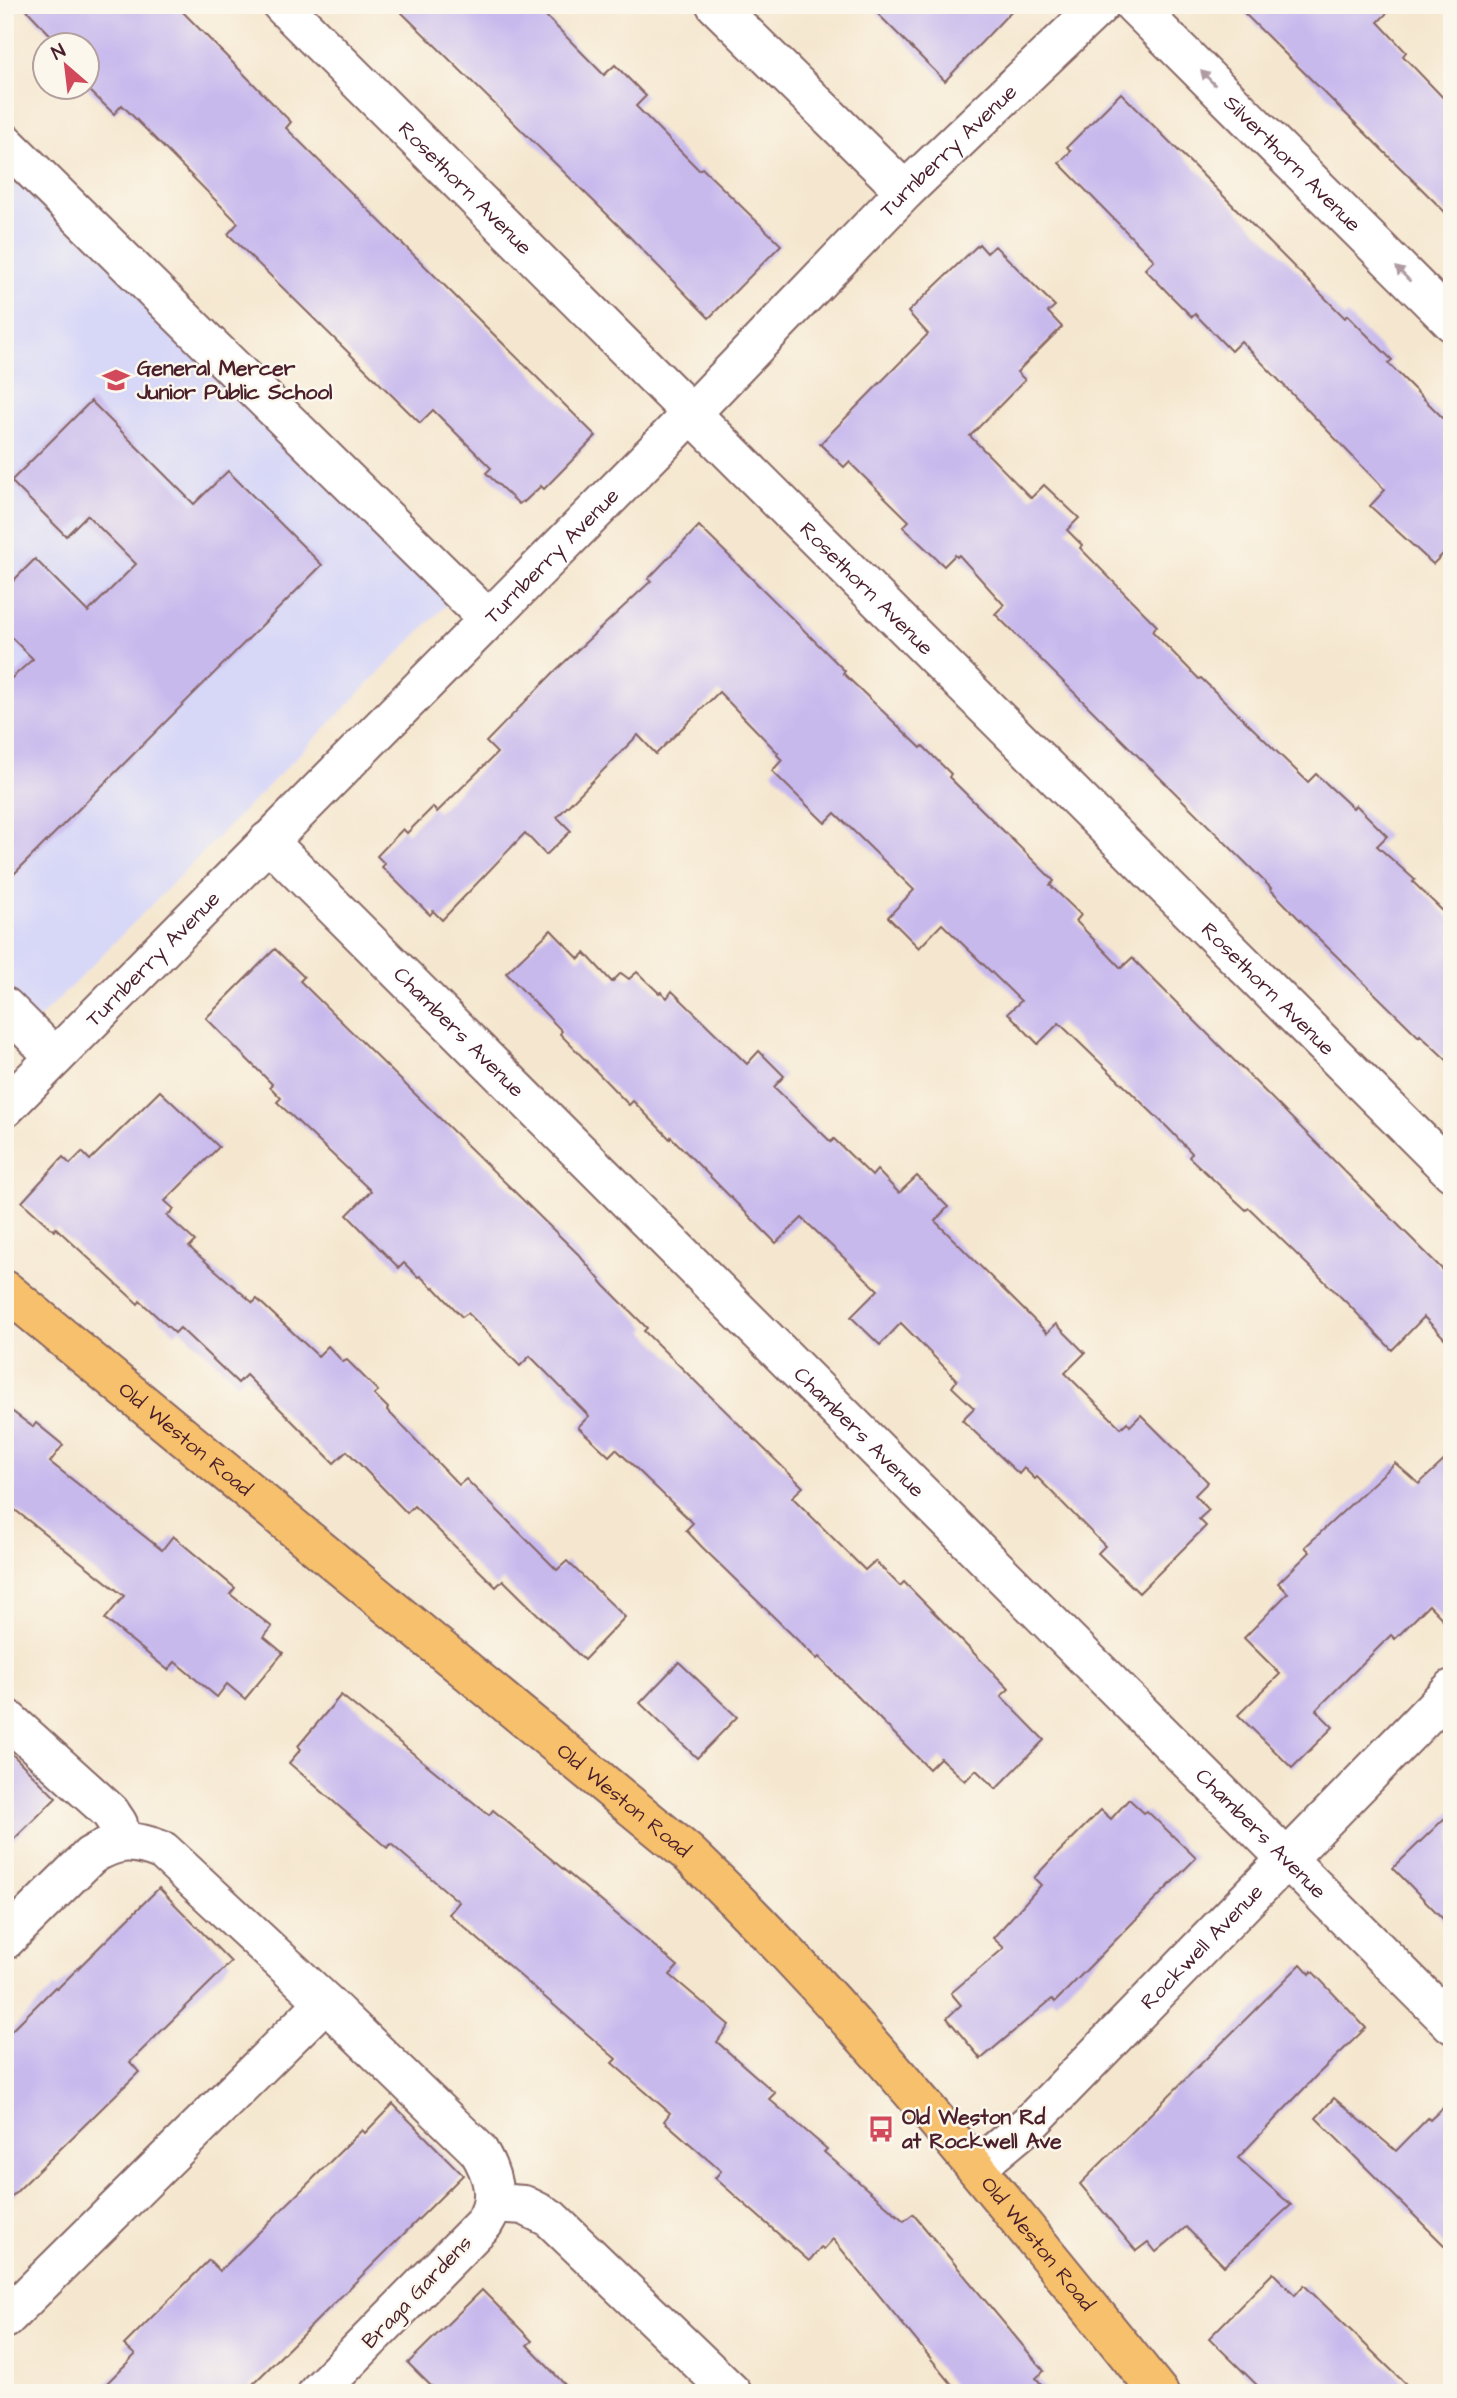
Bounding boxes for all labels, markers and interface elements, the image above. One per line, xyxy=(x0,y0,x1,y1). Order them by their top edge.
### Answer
north arrow xyxy=(32,32,102,102)
text: N xyxy=(47,38,70,67)
one-way arrow xyxy=(1199,70,1216,87)
street label: Turnberry Avenue xyxy=(873,77,1023,223)
street label: Silverthorn Avenue xyxy=(1217,88,1368,238)
street label: Rosethorn Avenue xyxy=(392,115,539,261)
one-way arrow xyxy=(1395,265,1412,282)
place label: General Mercer Junior Public School xyxy=(136,354,333,407)
school or university icon: General Mercer Junior Public School xyxy=(101,365,131,395)
street label: Turnberry Avenue xyxy=(478,481,625,630)
street label: Rosethorn Avenue xyxy=(793,515,940,662)
street label: Turnberry Avenue xyxy=(79,884,226,1033)
street label: Rosethorn Avenue xyxy=(1195,916,1342,1062)
street label: Chambers Avenue xyxy=(387,960,531,1104)
street label: Chambers Avenue xyxy=(787,1360,931,1504)
street label: Old Weston Road xyxy=(112,1375,259,1503)
street label: Old Weston Road xyxy=(551,1736,697,1864)
street label: Chambers Avenue xyxy=(1189,1761,1333,1905)
street label: Rockwell Avenue xyxy=(1134,1877,1269,2016)
place label: Old Weston Rd at Rockwell Ave xyxy=(901,2103,1062,2156)
bus stop icon: Old Weston Rd at Rockwell Ave xyxy=(866,2114,896,2144)
street label: Old Weston Road xyxy=(975,2170,1102,2317)
street label: Braga Gardens xyxy=(355,2229,480,2356)

